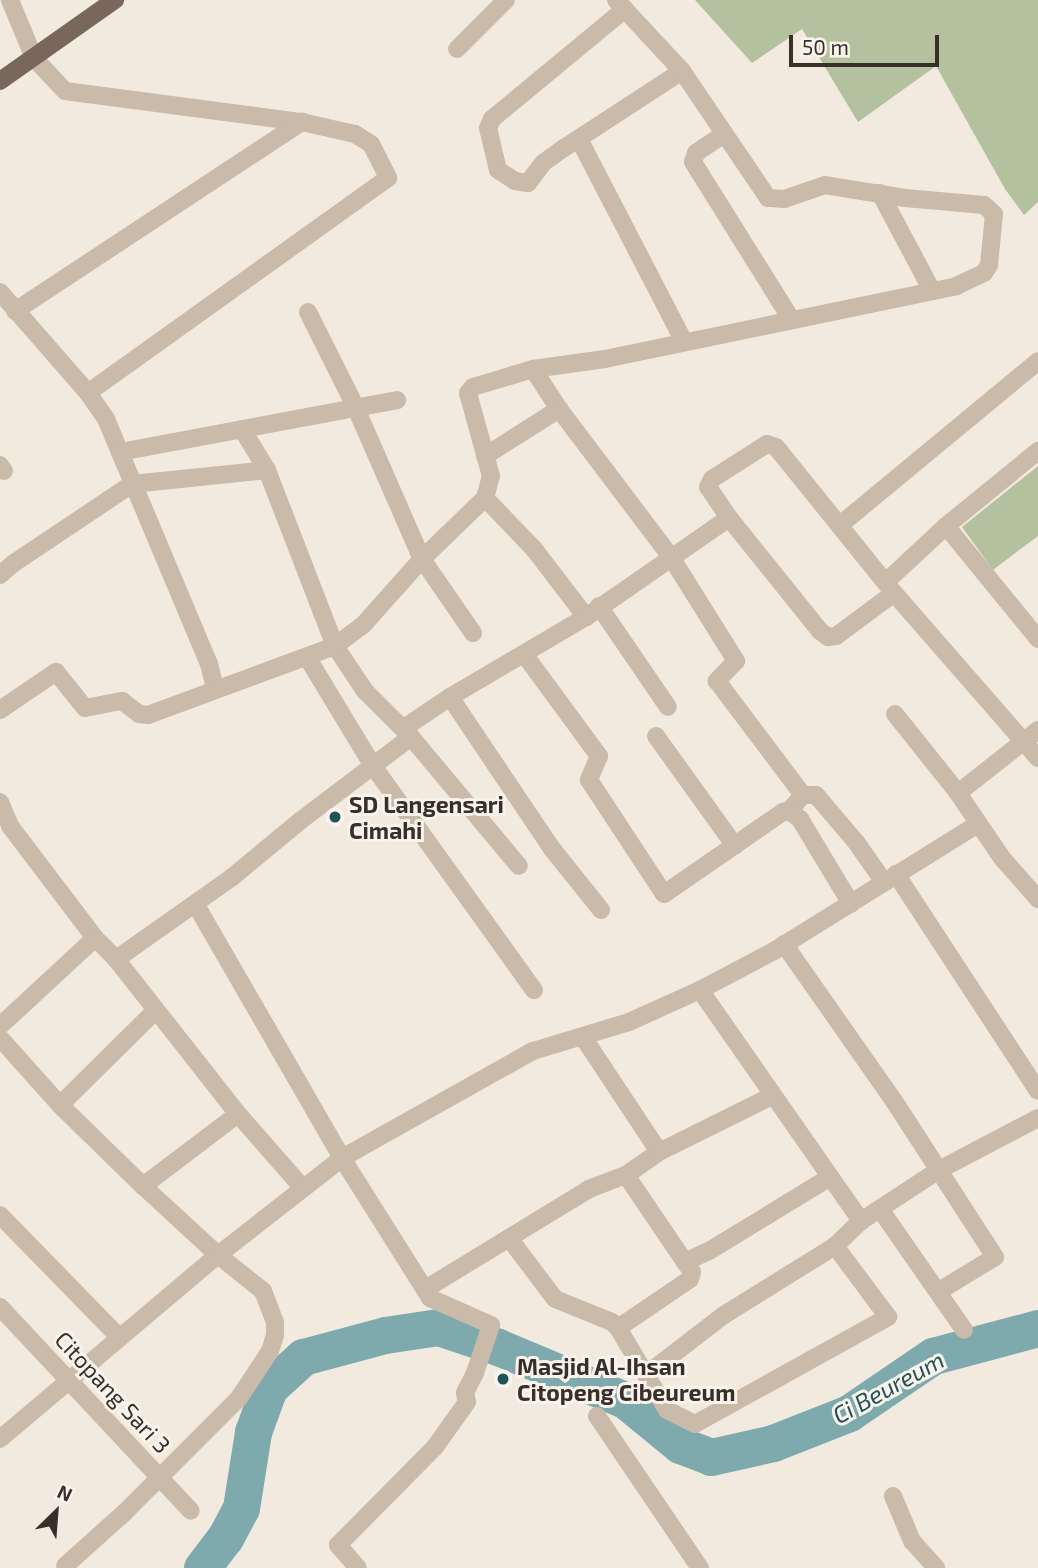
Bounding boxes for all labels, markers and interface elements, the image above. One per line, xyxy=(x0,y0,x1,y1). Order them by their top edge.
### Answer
scale bar xyxy=(793,21,944,65)
text: 50 m xyxy=(802,34,849,59)
place label: SD Langensari Cimahi xyxy=(349,790,504,844)
marker: SD Langensari Cimahi xyxy=(327,809,343,825)
street label: Citopang Sari 3 xyxy=(50,1325,176,1459)
water label: Ci Beureum xyxy=(827,1345,949,1429)
place label: Masjid Al-Ihsan Citopeng Cibeureum xyxy=(517,1352,735,1406)
marker: Masjid Al-Ihsan Citopeng Cibeureum xyxy=(495,1371,511,1387)
north arrow xyxy=(21,1477,91,1547)
text: N xyxy=(54,1479,76,1506)

